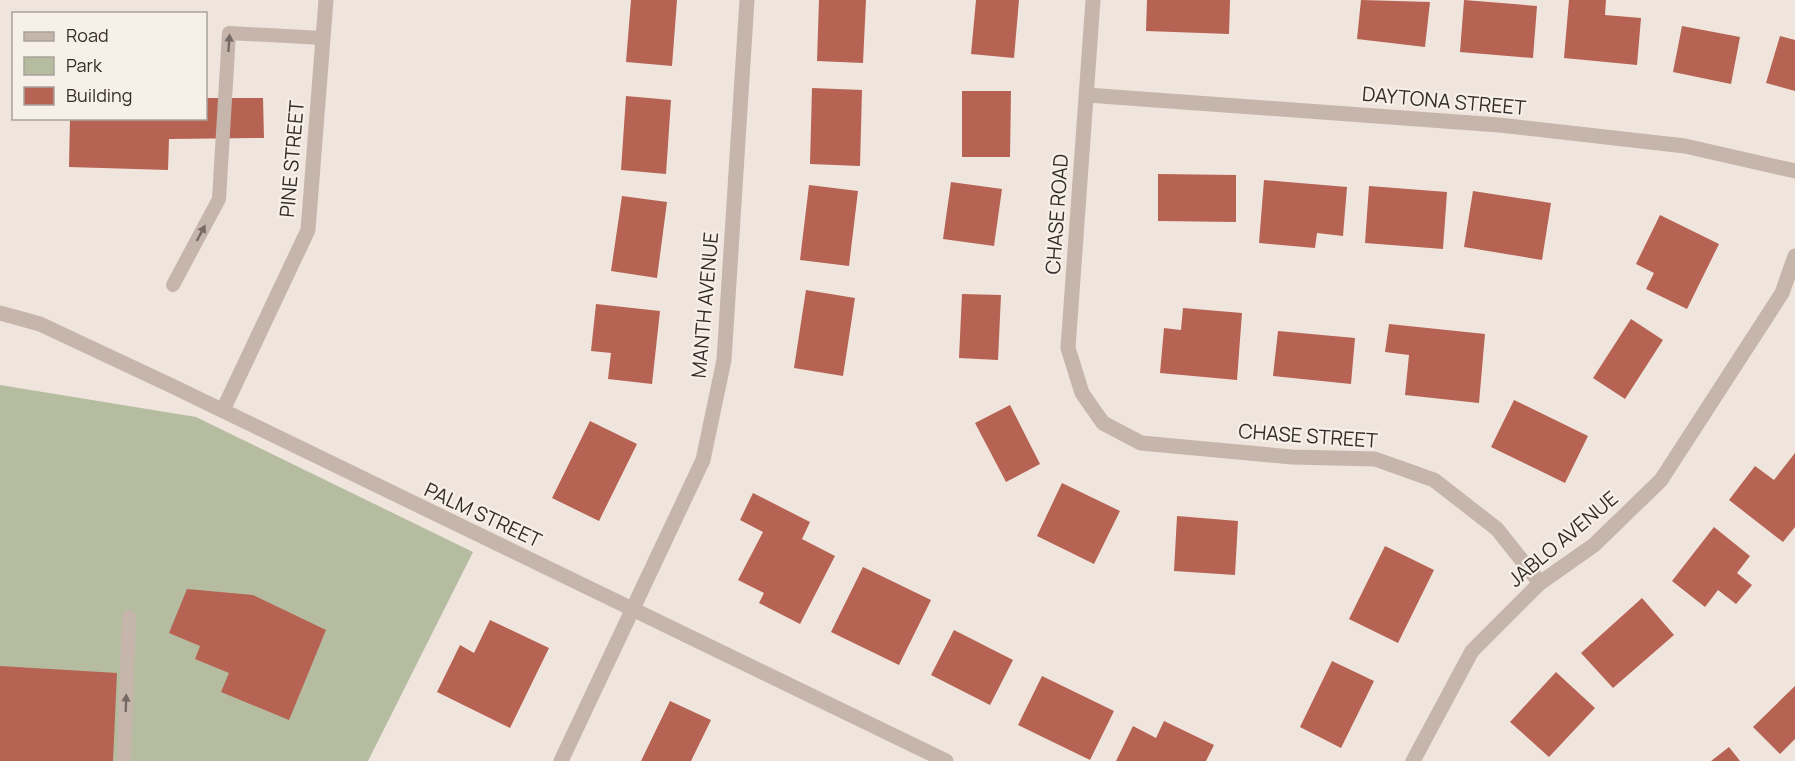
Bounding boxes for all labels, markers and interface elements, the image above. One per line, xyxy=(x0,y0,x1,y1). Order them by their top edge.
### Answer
legend xyxy=(12,12,207,120)
text: Road xyxy=(66,23,109,47)
one-way arrow xyxy=(224,34,233,53)
text: Park xyxy=(66,53,103,77)
street label: DAYTONA STREET xyxy=(1361,80,1527,121)
text: Building xyxy=(66,83,132,107)
street label: PINE STREET xyxy=(273,99,310,219)
street label: CHASE ROAD xyxy=(1039,153,1074,275)
one-way arrow xyxy=(196,225,206,242)
street label: MANTH AVENUE xyxy=(685,231,724,379)
street label: CHASE STREET xyxy=(1237,417,1379,454)
street label: PALM STREET xyxy=(420,476,546,554)
street label: JABLO AVENUE xyxy=(1502,485,1623,593)
one-way arrow xyxy=(122,693,131,712)

